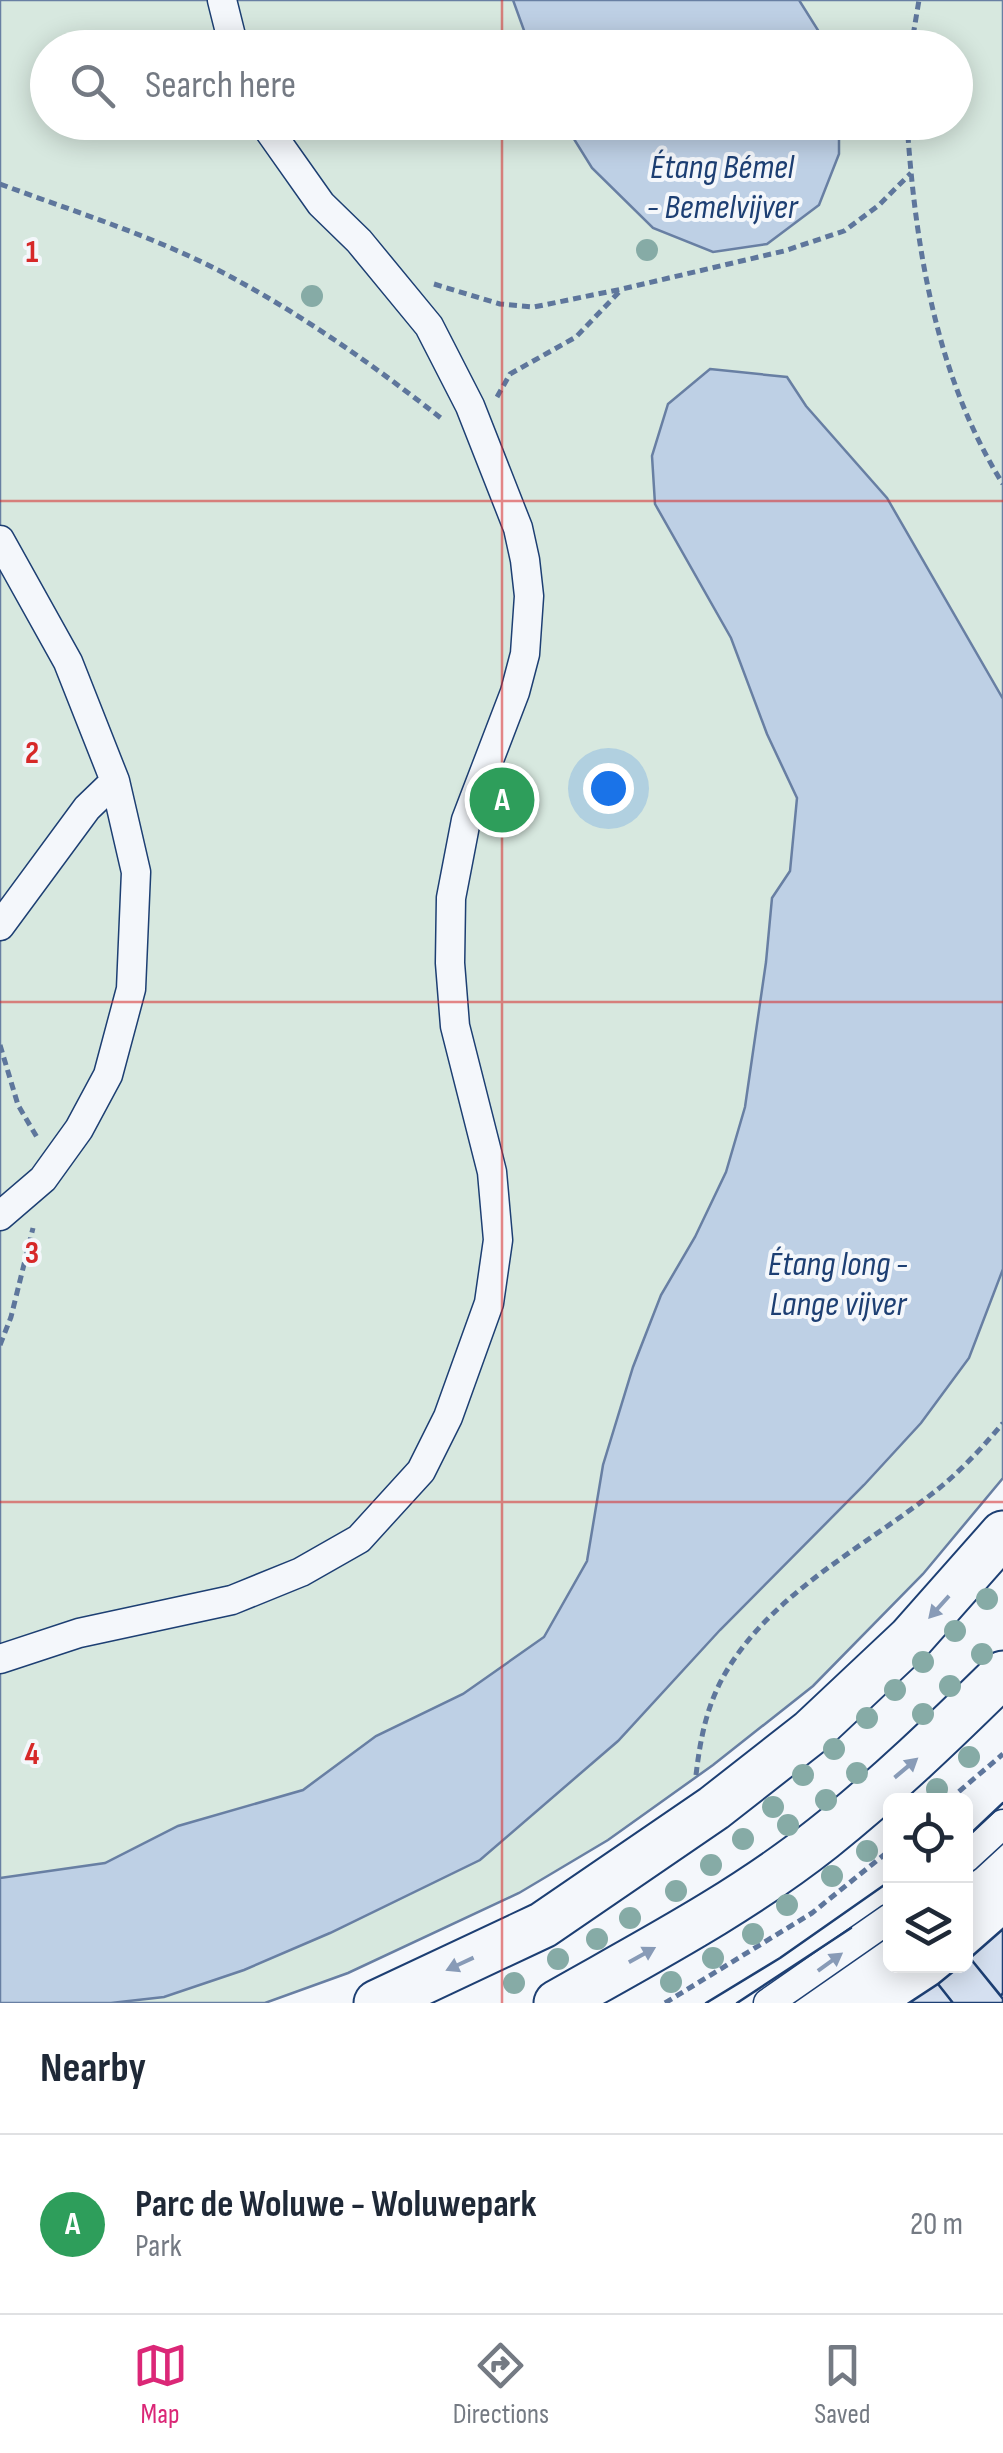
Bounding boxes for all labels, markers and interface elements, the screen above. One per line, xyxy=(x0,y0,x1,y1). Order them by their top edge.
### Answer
search box xyxy=(30,30,973,140)
icon: search xyxy=(65,58,120,113)
text: Search here xyxy=(145,63,296,108)
water label: Étang Bémel - Bemelvijver xyxy=(646,146,799,229)
text: 1 xyxy=(26,233,39,272)
text: 2 xyxy=(25,734,39,773)
pin: A xyxy=(470,762,534,838)
your location xyxy=(583,763,634,814)
text: 3 xyxy=(25,1234,39,1273)
water label: Étang long - Lange vijver xyxy=(768,1243,908,1326)
one-way arrow xyxy=(928,1595,951,1619)
text: 4 xyxy=(25,1735,40,1774)
one-way arrow xyxy=(893,1757,918,1779)
map controls xyxy=(883,1793,973,1973)
button: locate xyxy=(883,1793,973,1883)
button: layers xyxy=(883,1883,973,1973)
one-way arrow xyxy=(628,1947,656,1965)
one-way arrow xyxy=(817,1952,843,1972)
one-way arrow xyxy=(445,1956,474,1973)
text: Nearby xyxy=(40,2043,146,2094)
text: Parc de Woluwe - Woluwepark xyxy=(135,2182,537,2227)
text: A xyxy=(65,2205,80,2244)
text: 20 m xyxy=(910,2205,963,2244)
text: Park xyxy=(135,2227,182,2266)
tab: Map xyxy=(133,2338,188,2431)
tab: Directions xyxy=(453,2338,549,2431)
tab: Saved xyxy=(814,2338,870,2431)

